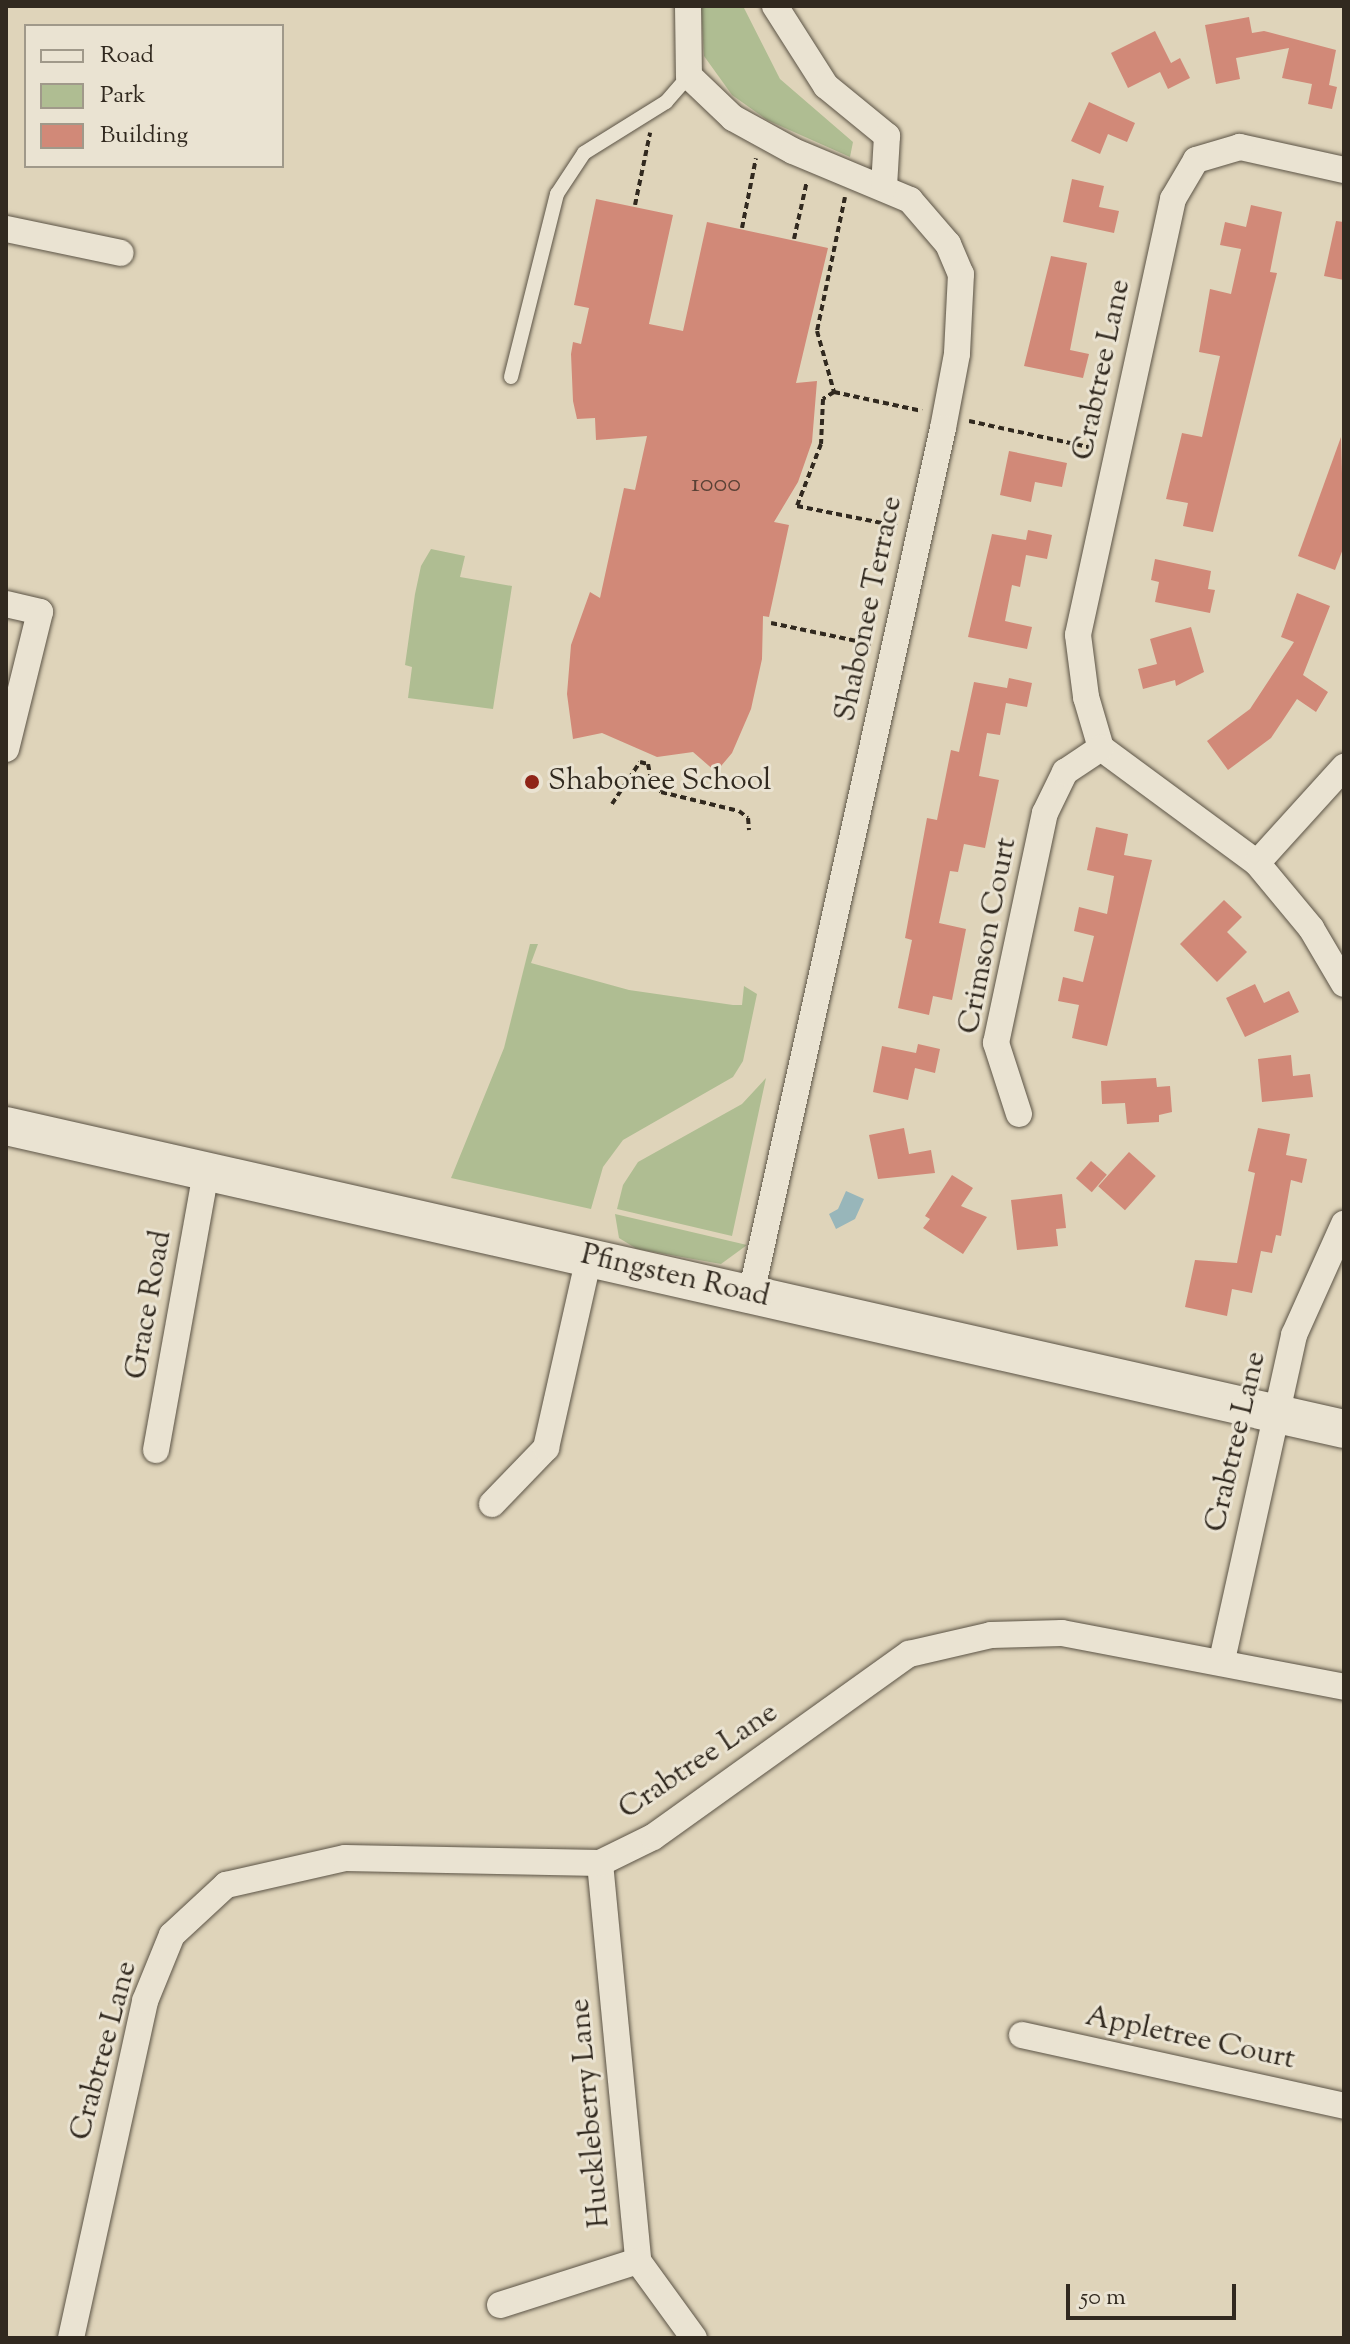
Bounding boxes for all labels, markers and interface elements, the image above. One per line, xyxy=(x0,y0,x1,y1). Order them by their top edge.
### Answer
legend xyxy=(24,24,284,168)
text: Road xyxy=(100,39,154,73)
text: Park xyxy=(100,79,146,113)
text: Building xyxy=(100,119,188,153)
street label: Crabtree Lane xyxy=(1066,276,1140,464)
house number: 1000 xyxy=(691,469,741,501)
street label: Shabonee Terrace xyxy=(829,493,911,725)
place label: Shabonee School xyxy=(548,764,771,800)
marker: Shabonee School xyxy=(523,773,541,791)
street label: Crimson Court xyxy=(952,835,1026,1037)
street label: Grace Road xyxy=(119,1228,181,1382)
street label: Pfingsten Road xyxy=(577,1238,773,1316)
street label: Crabtree Lane xyxy=(1199,1348,1275,1536)
street label: Crabtree Lane xyxy=(613,1696,785,1828)
street label: Crabtree Lane xyxy=(64,1957,146,2145)
street label: Huckleberry Lane xyxy=(563,1997,619,2229)
street label: Appletree Court xyxy=(1082,1999,1298,2079)
scale bar xyxy=(1070,2268,1240,2318)
text: 50 m xyxy=(1080,2281,1126,2315)

